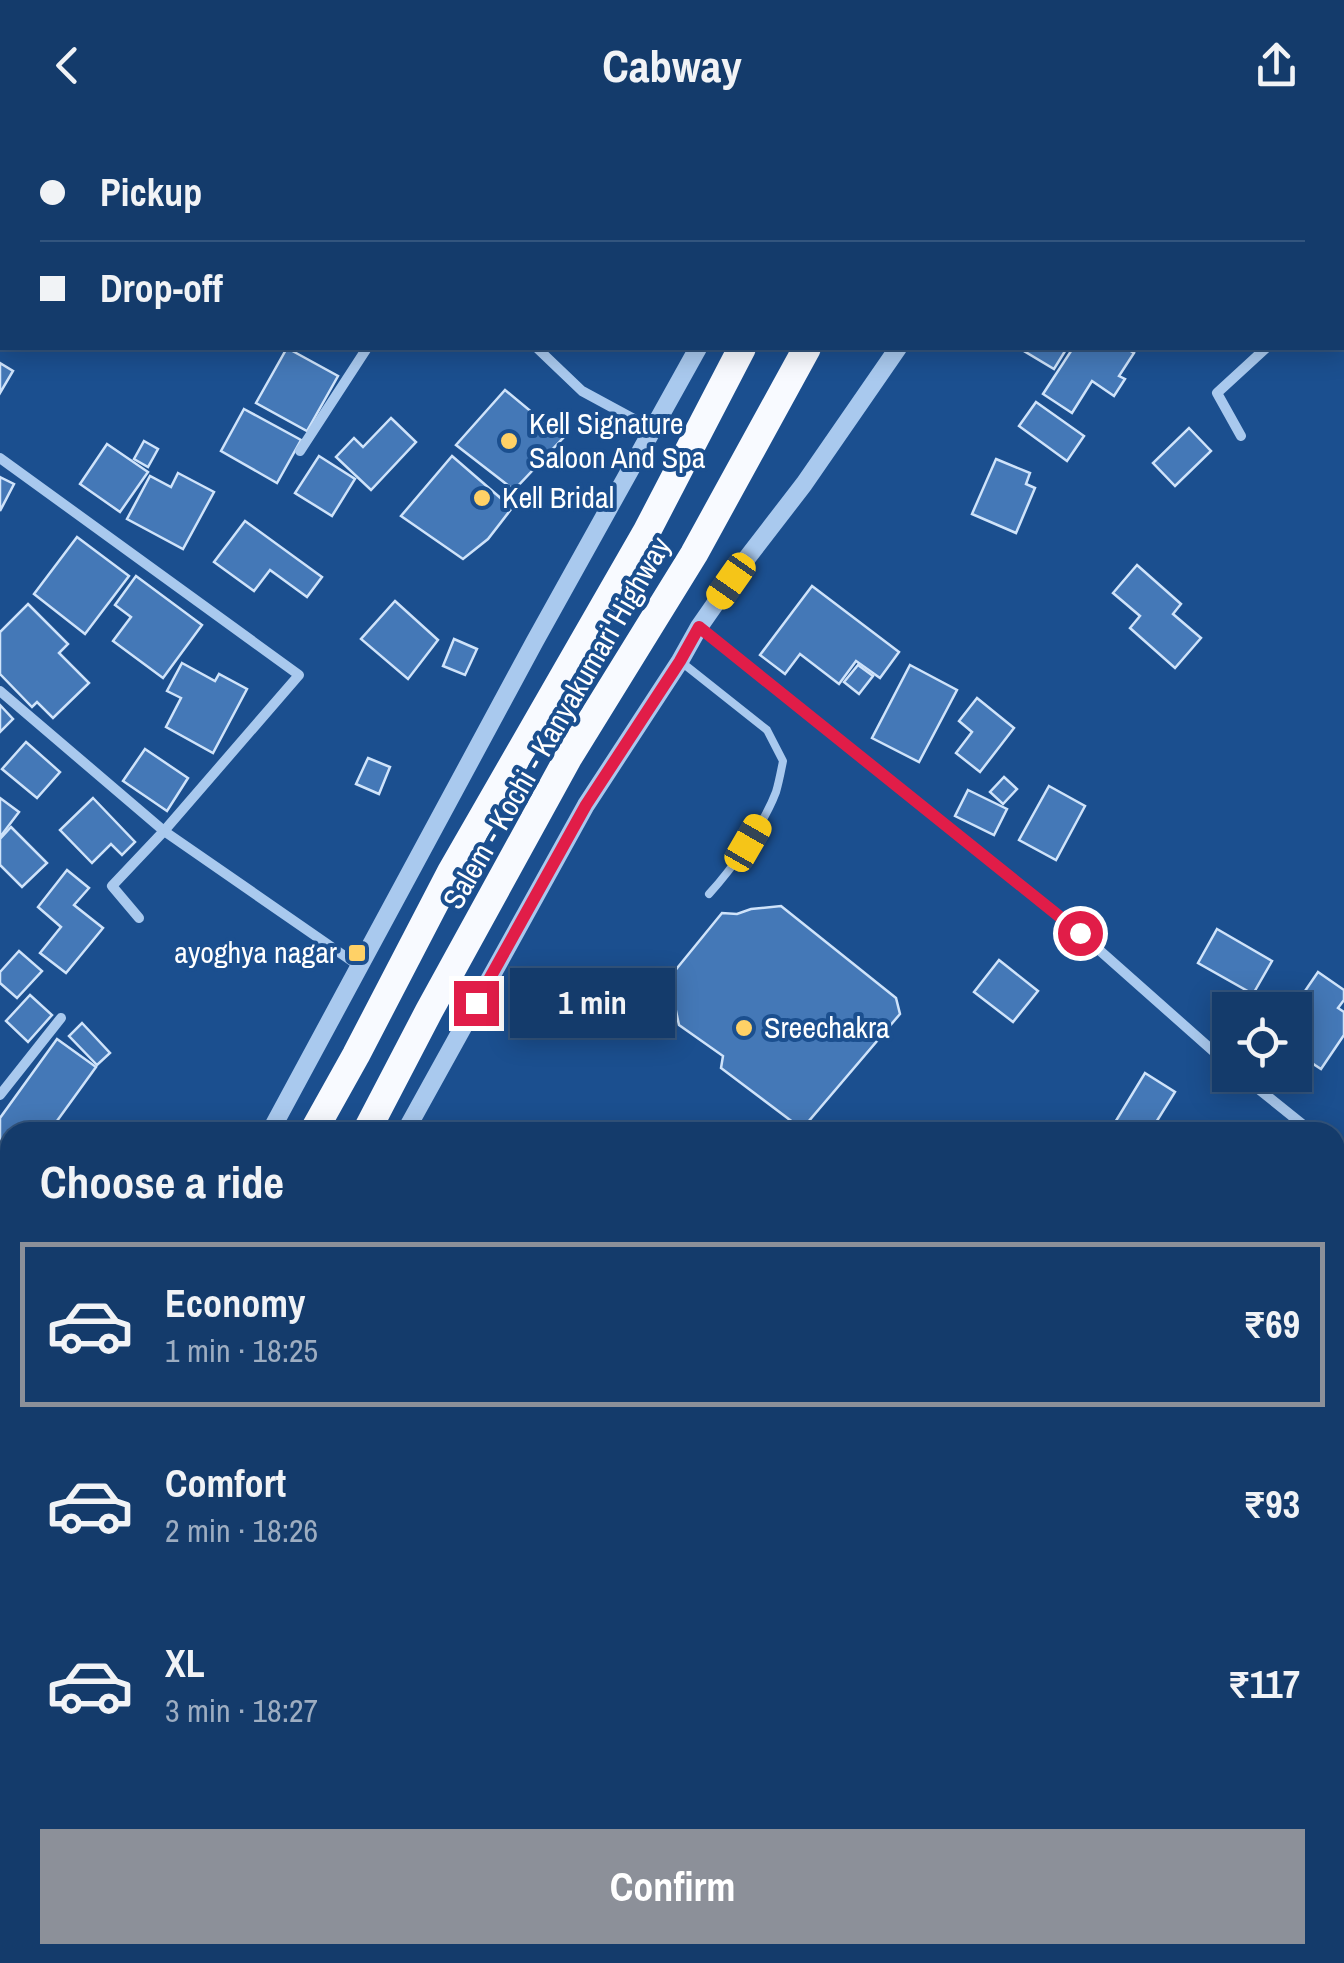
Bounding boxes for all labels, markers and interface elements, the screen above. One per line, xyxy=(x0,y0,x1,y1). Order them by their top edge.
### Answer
text: Cabway xyxy=(602,35,742,96)
icon: back xyxy=(40,38,95,93)
icon: share xyxy=(1249,38,1304,93)
text: Pickup xyxy=(100,167,202,218)
text: Drop-off xyxy=(100,263,223,314)
place label: Kell Signature Saloon And Spa xyxy=(529,403,706,477)
marker: Kell Signature Saloon And Spa xyxy=(498,430,520,452)
place label: Kell Bridal xyxy=(502,477,614,517)
marker: Kell Bridal xyxy=(471,487,493,509)
street label: Salem - Kochi - Kanyakumari Highway xyxy=(433,528,680,916)
car xyxy=(702,548,760,614)
car xyxy=(720,810,776,876)
route start xyxy=(1058,911,1103,956)
place label: ayoghya nagar xyxy=(174,932,338,972)
marker: ayoghya nagar xyxy=(346,942,368,964)
callout: 1 min xyxy=(511,968,676,1038)
route end xyxy=(454,981,499,1026)
text: 1 min xyxy=(558,981,627,1024)
map controls xyxy=(1212,992,1312,1092)
button: locate xyxy=(1212,992,1312,1092)
place label: Sreechakra xyxy=(764,1007,890,1047)
marker: Sreechakra xyxy=(733,1017,755,1039)
text: Choose a ride xyxy=(40,1151,284,1212)
text: Economy xyxy=(165,1278,305,1329)
icon: car xyxy=(45,1280,135,1370)
text: ₹69 xyxy=(1243,1299,1300,1350)
text: 1 min · 18:25 xyxy=(165,1329,318,1372)
text: Comfort xyxy=(165,1458,286,1509)
icon: car xyxy=(45,1460,135,1550)
text: ₹93 xyxy=(1243,1479,1300,1530)
text: 2 min · 18:26 xyxy=(165,1509,318,1552)
text: XL xyxy=(165,1638,205,1689)
icon: car xyxy=(45,1640,135,1730)
text: ₹117 xyxy=(1228,1659,1300,1710)
text: 3 min · 18:27 xyxy=(165,1689,318,1732)
button: Confirm xyxy=(40,1829,1305,1944)

